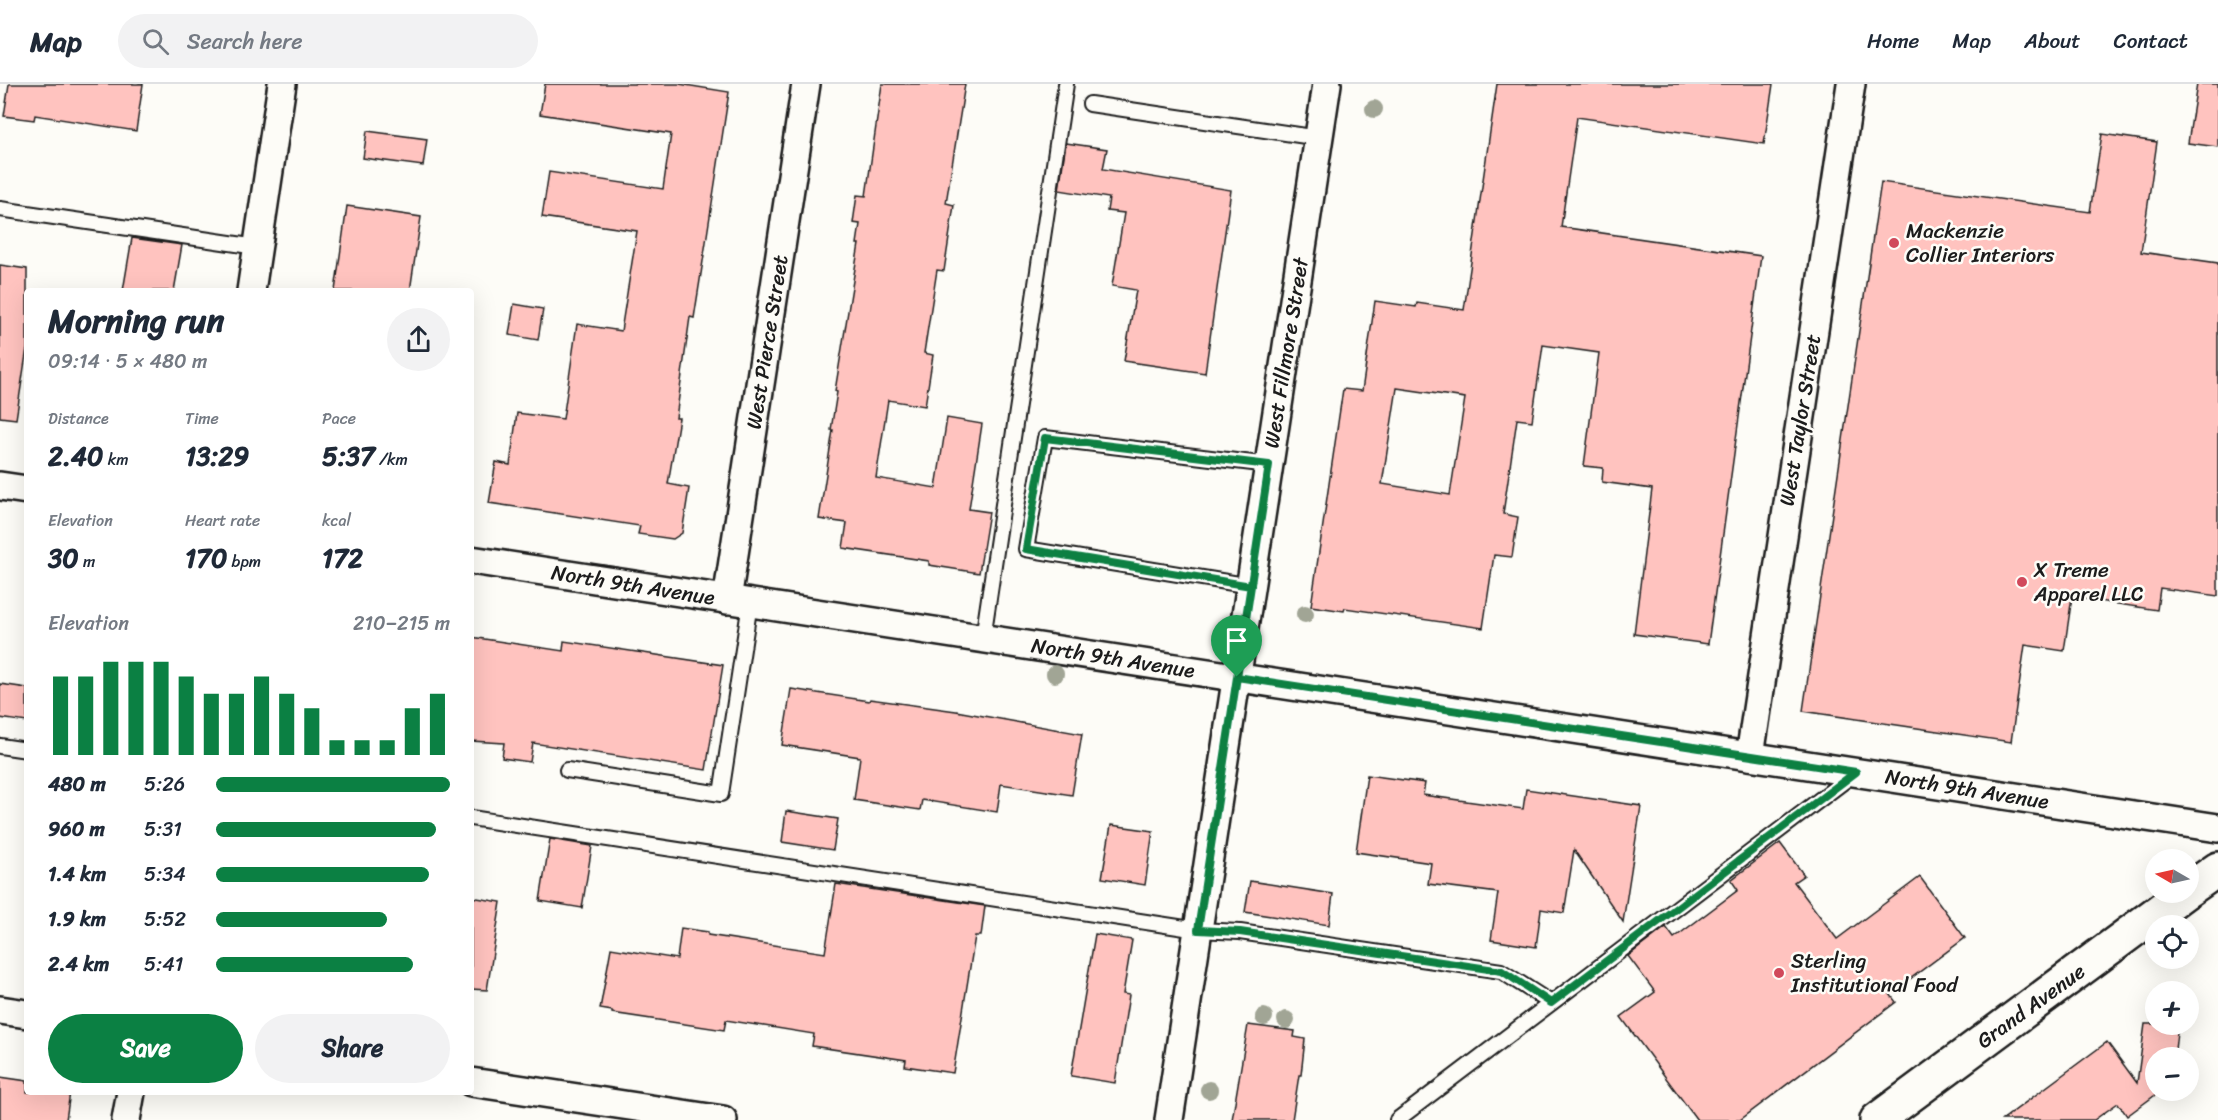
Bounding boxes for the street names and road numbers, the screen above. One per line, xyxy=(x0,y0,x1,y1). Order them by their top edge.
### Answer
street label: West Pierce Street xyxy=(734,252,800,432)
street label: West Fillmore Street xyxy=(1252,254,1320,451)
street label: West Taylor Street xyxy=(1768,331,1832,509)
street label: North 9th Avenue xyxy=(549,553,717,617)
street label: North 9th Avenue xyxy=(1029,626,1197,690)
street label: North 9th Avenue xyxy=(1883,757,2051,821)
street label: Grand Avenue xyxy=(1968,953,2094,1059)

